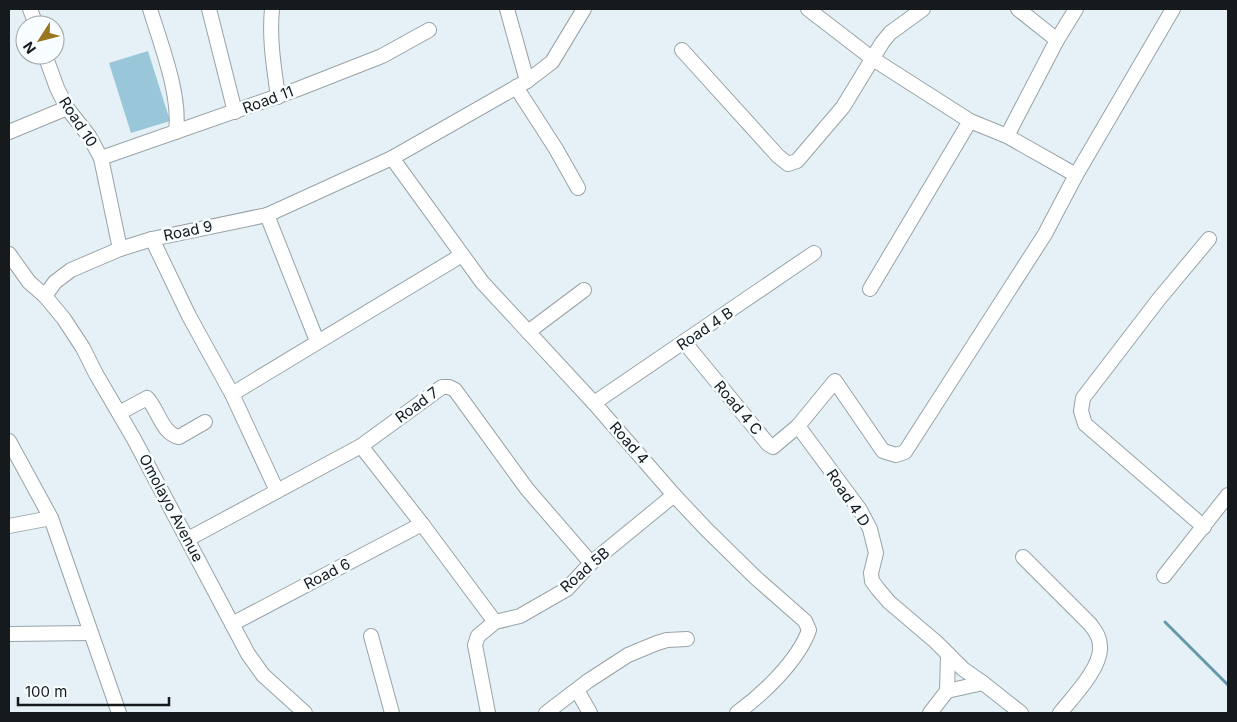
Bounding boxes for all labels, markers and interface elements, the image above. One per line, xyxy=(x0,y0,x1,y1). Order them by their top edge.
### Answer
north arrow xyxy=(15,15,65,65)
text: N xyxy=(19,39,39,57)
street label: Road 11 xyxy=(240,82,296,117)
street label: Road 10 xyxy=(55,93,102,150)
street label: Road 9 xyxy=(162,216,214,245)
street label: Road 4 B xyxy=(673,303,737,354)
street label: Road 4 C xyxy=(710,377,767,439)
street label: Road 7 xyxy=(391,383,442,427)
street label: Road 4 xyxy=(606,418,653,468)
street label: Omolayo Avenue xyxy=(135,451,208,565)
street label: Road 4 D xyxy=(822,465,875,530)
street label: Road 5B xyxy=(556,543,613,596)
street label: Road 6 xyxy=(300,554,353,593)
scale bar xyxy=(18,674,169,706)
text: 100 m xyxy=(25,682,67,701)

